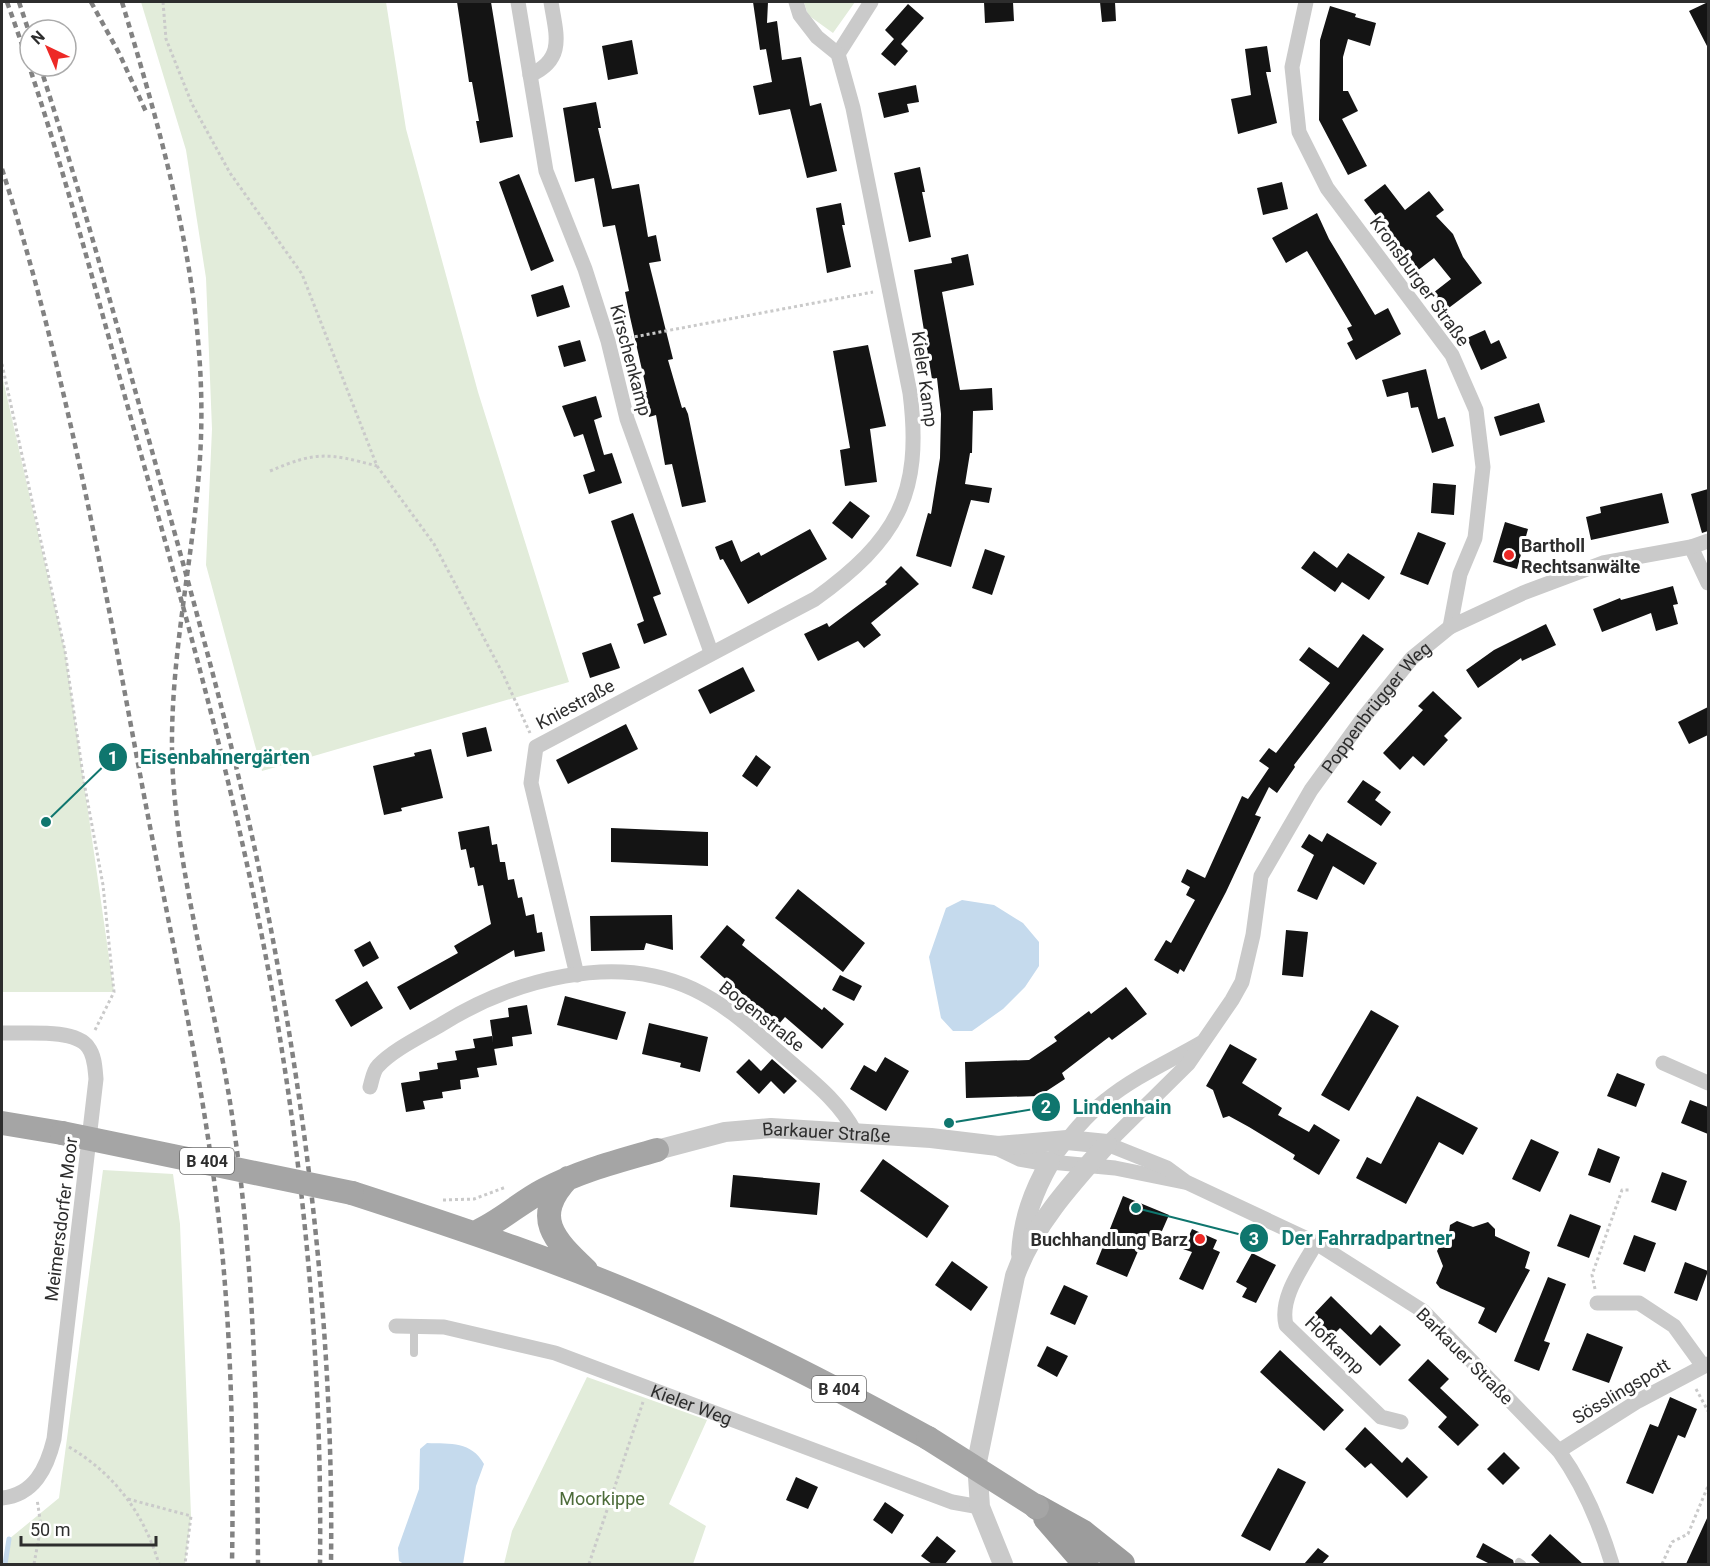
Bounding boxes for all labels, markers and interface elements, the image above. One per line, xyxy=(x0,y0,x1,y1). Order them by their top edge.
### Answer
north arrow xyxy=(18,18,78,78)
text: N xyxy=(27,27,49,48)
street label: Kronsburger Straße xyxy=(1366,212,1474,350)
street label: Kirschenkamp xyxy=(606,302,656,418)
street label: Kieler Kamp xyxy=(908,330,942,428)
place label: Bartholl Rechtsanwälte xyxy=(1521,535,1640,577)
marker: Bartholl Rechtsanwälte xyxy=(1502,548,1516,562)
street label: Poppenbrügger Weg xyxy=(1317,637,1435,777)
street label: Kniestraße xyxy=(532,675,618,733)
callout: Eisenbahnergärten xyxy=(98,738,322,776)
text: Eisenbahnergärten xyxy=(140,745,310,769)
text: 1 xyxy=(108,747,118,768)
street label: Bogenstraße xyxy=(715,976,809,1056)
callout: Lindenhain xyxy=(1031,1088,1184,1126)
text: Lindenhain xyxy=(1072,1095,1172,1119)
text: 2 xyxy=(1041,1096,1051,1117)
street label: Barkauer Straße xyxy=(761,1117,891,1146)
street label: Meimersdorfer Moor xyxy=(40,1136,82,1302)
road number: B 404 xyxy=(180,1148,234,1174)
callout: Der Fahrradpartner xyxy=(1239,1219,1464,1257)
text: Der Fahrradpartner xyxy=(1282,1226,1453,1250)
text: 3 xyxy=(1249,1228,1259,1249)
place label: Buchhandlung Barz xyxy=(1030,1229,1188,1250)
marker: Buchhandlung Barz xyxy=(1193,1232,1207,1246)
street label: Barkauer Straße xyxy=(1412,1303,1518,1409)
street label: Hofkamp xyxy=(1301,1312,1369,1378)
street label: Sösslingspott xyxy=(1569,1354,1674,1428)
road number: B 404 xyxy=(812,1376,866,1402)
street label: Kieler Weg xyxy=(648,1380,735,1429)
park label: Moorkippe xyxy=(559,1488,645,1509)
scale bar xyxy=(21,1509,156,1547)
text: 50 m xyxy=(30,1519,70,1540)

